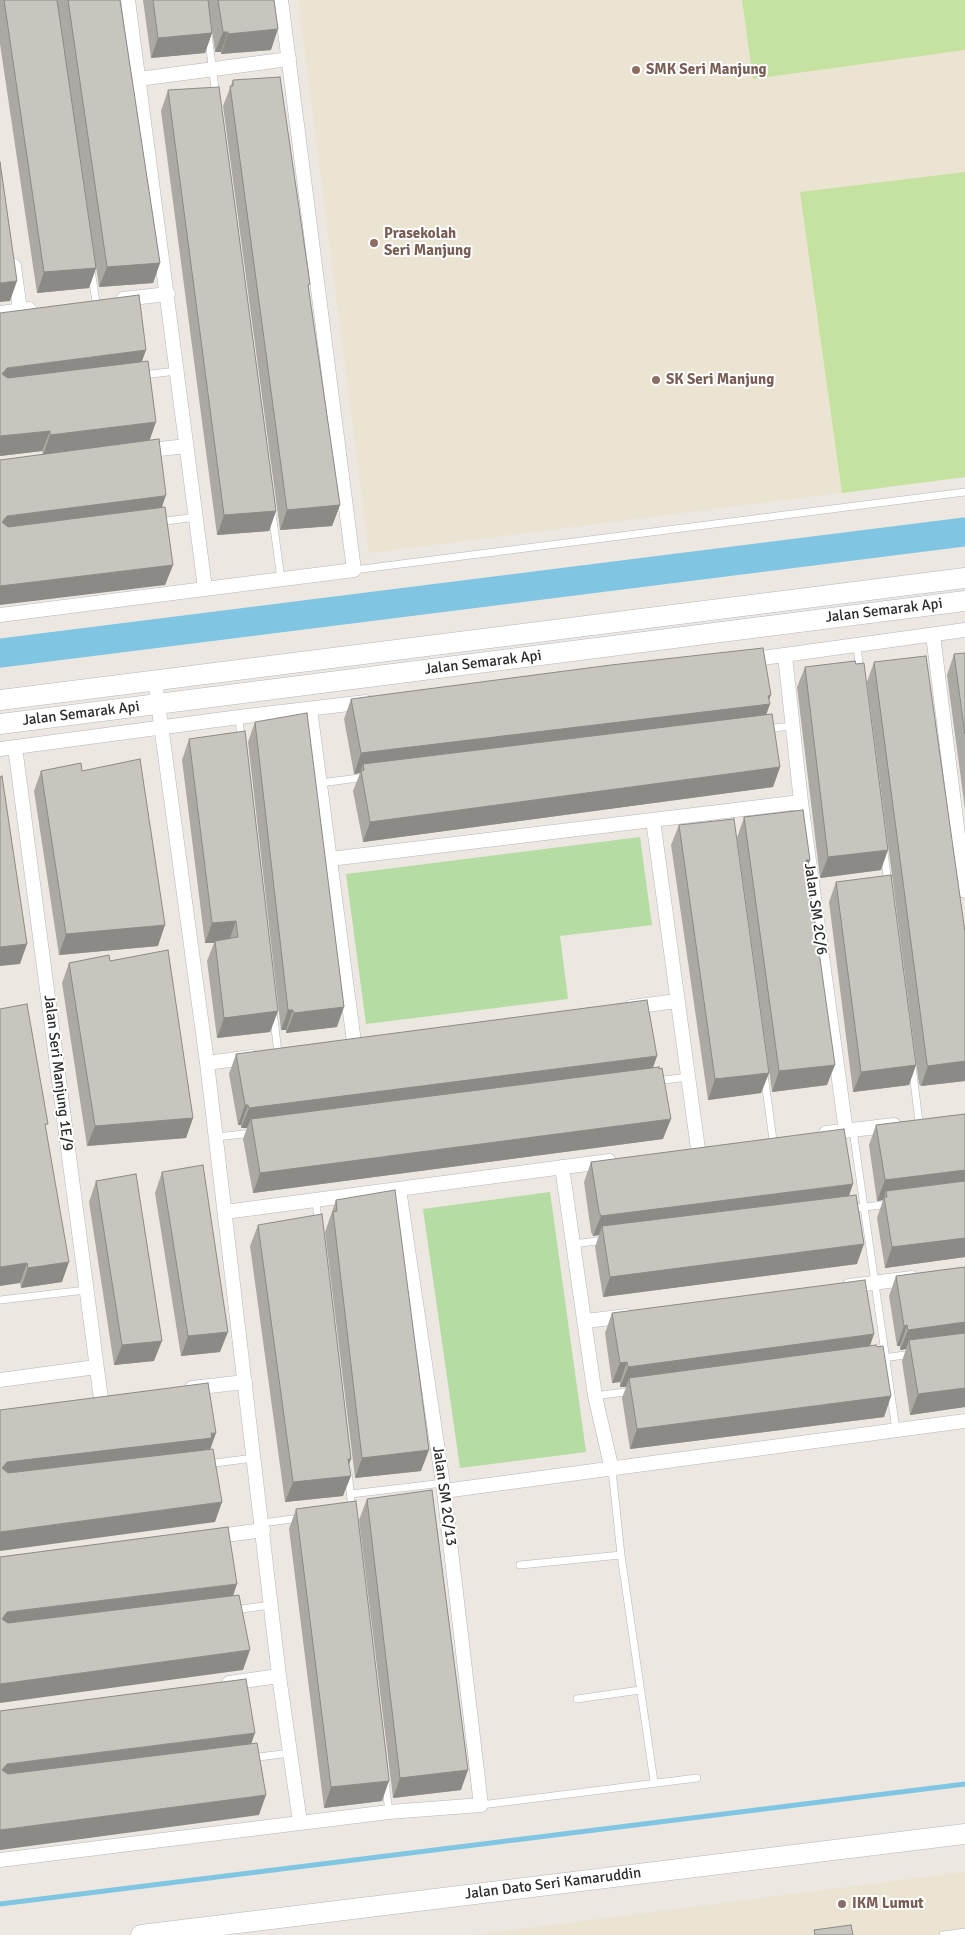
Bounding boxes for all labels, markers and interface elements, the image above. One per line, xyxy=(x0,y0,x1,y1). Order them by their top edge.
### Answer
place label: SMK Seri Manjung xyxy=(646,61,767,79)
marker: SMK Seri Manjung xyxy=(630,64,642,76)
place label: Prasekolah Seri Manjung xyxy=(384,225,471,260)
marker: Prasekolah Seri Manjung xyxy=(368,237,380,249)
place label: SK Seri Manjung xyxy=(666,371,774,389)
marker: SK Seri Manjung xyxy=(650,374,662,386)
street label: Jalan Semarak Api xyxy=(824,595,944,627)
street label: Jalan Semarak Api xyxy=(423,647,543,679)
street label: Jalan Semarak Api xyxy=(21,698,141,730)
street label: Jalan SM 2C/6 xyxy=(800,862,830,956)
street label: Jalan Seri Manjung 1E/9 xyxy=(39,994,77,1152)
street label: Jalan SM 2C/13 xyxy=(428,1445,460,1547)
street label: Jalan Dato Seri Kamaruddin xyxy=(464,1864,642,1904)
place label: IKM Lumut xyxy=(852,1895,924,1913)
marker: IKM Lumut xyxy=(836,1898,848,1910)

